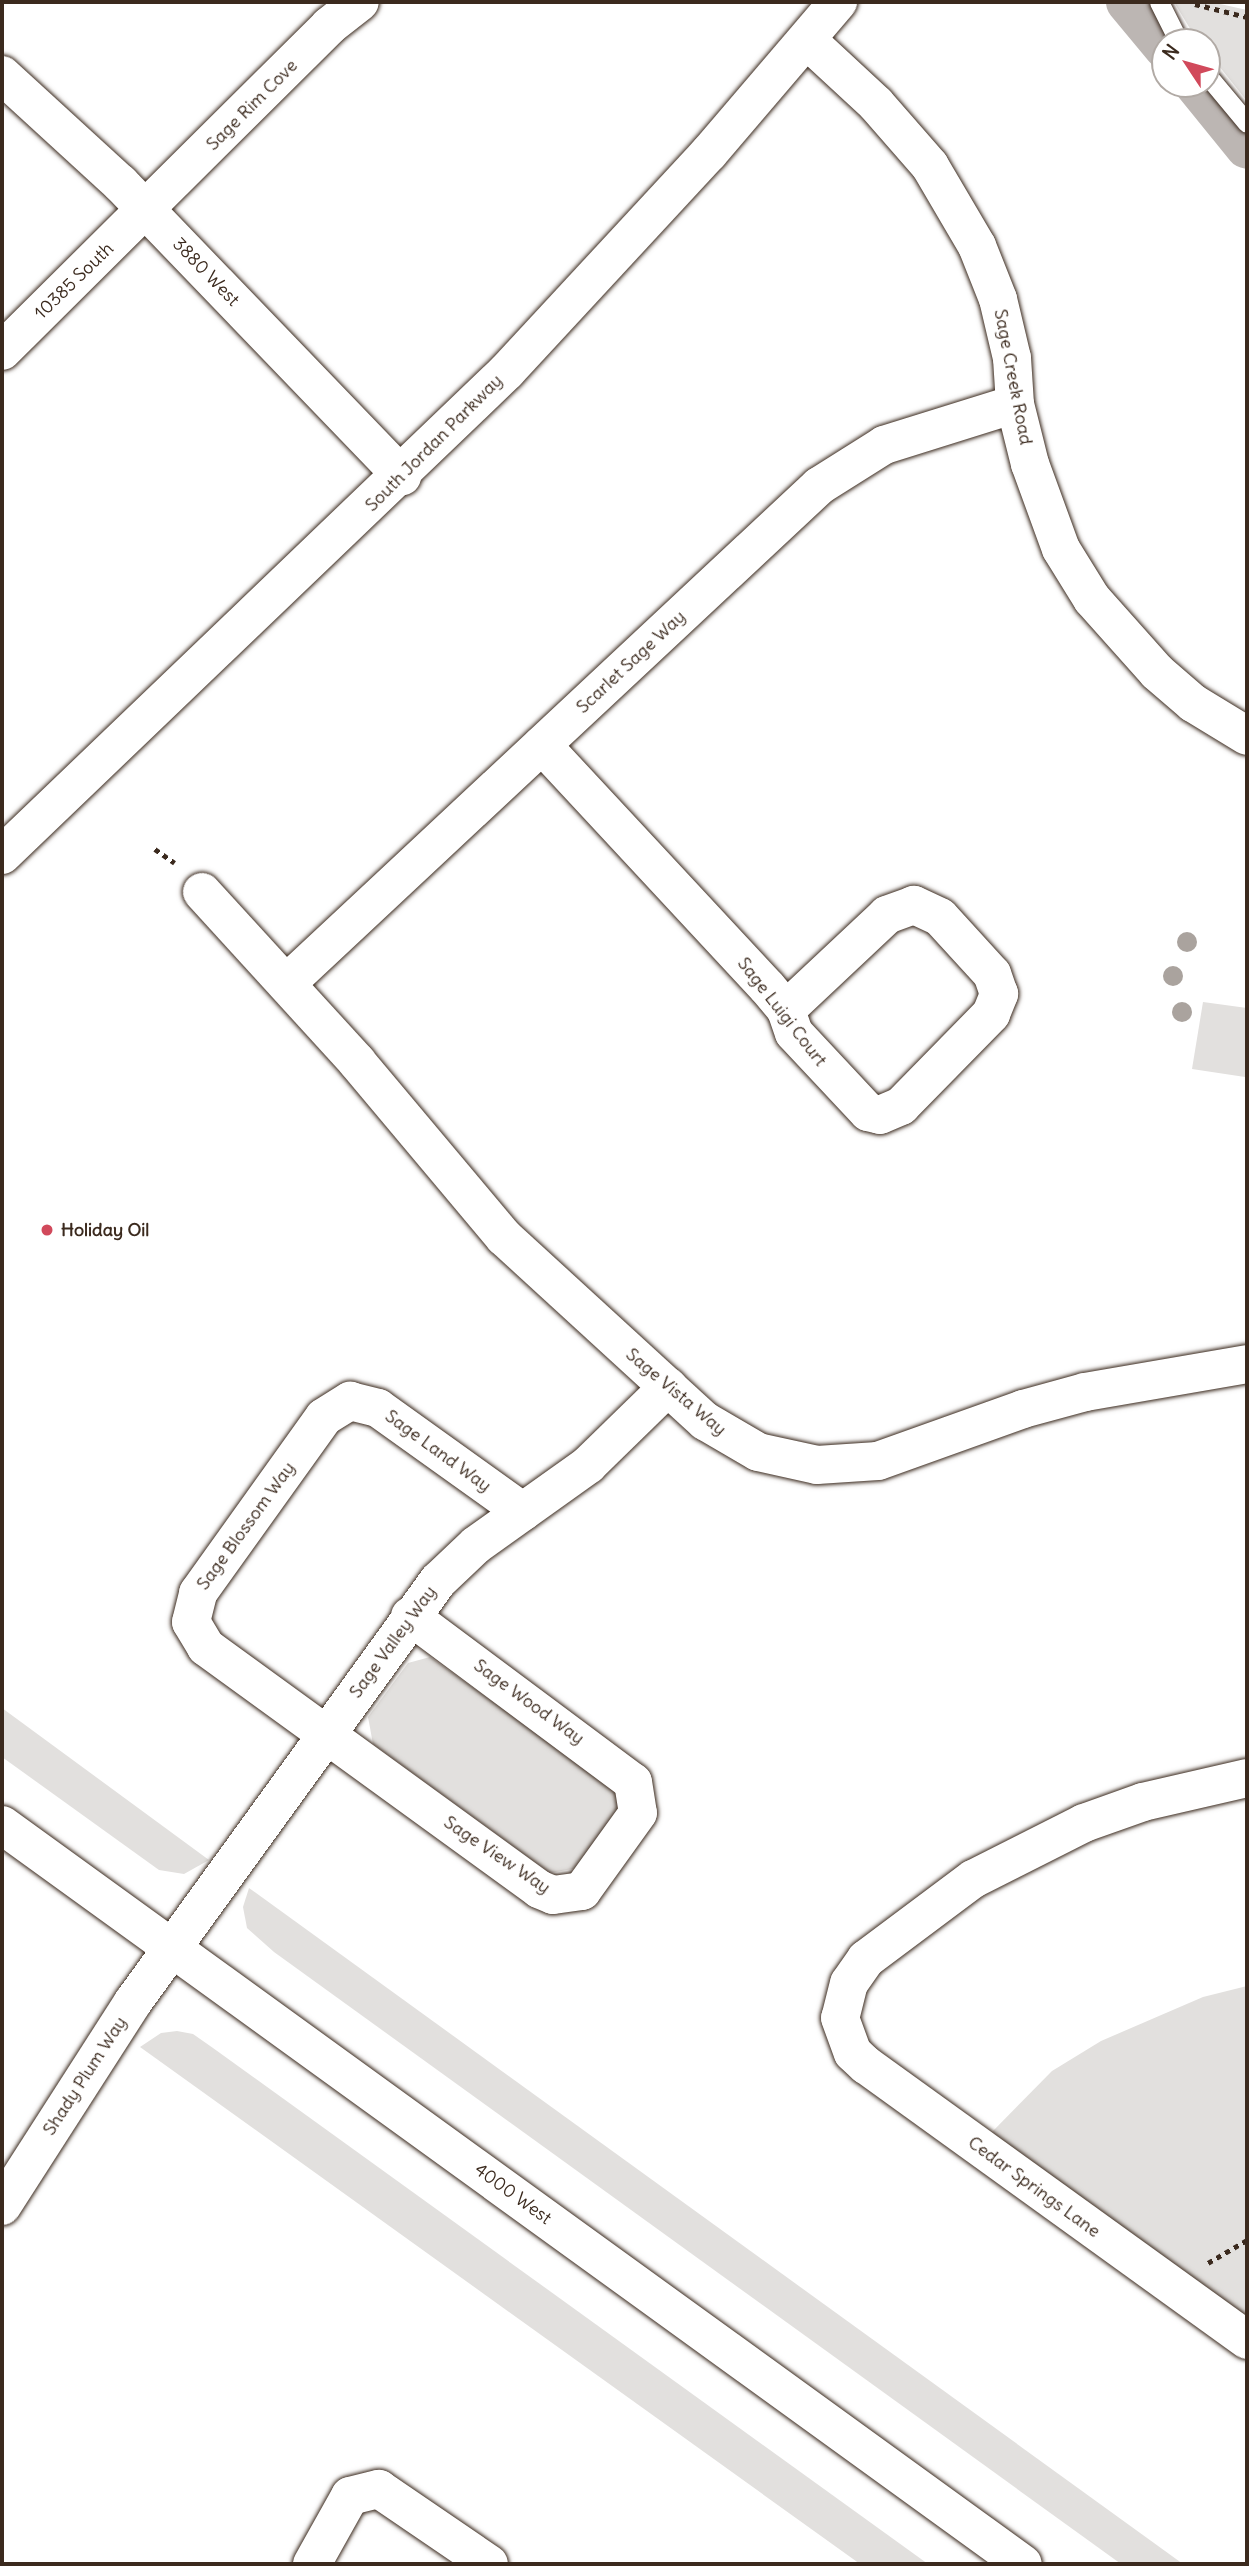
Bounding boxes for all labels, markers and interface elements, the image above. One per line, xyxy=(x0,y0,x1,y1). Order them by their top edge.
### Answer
north arrow xyxy=(1151,28,1221,98)
text: N xyxy=(1157,39,1184,64)
street label: Sage Rim Cove xyxy=(202,55,302,155)
street label: 3880 West xyxy=(168,233,244,311)
street label: 10385 South xyxy=(30,238,118,324)
street label: Sage Creek Road xyxy=(989,307,1037,447)
street label: South Jordan Parkway xyxy=(361,370,507,516)
street label: Scarlet Sage Way xyxy=(572,606,690,718)
street label: Sage Luigi Court xyxy=(733,953,831,1071)
place label: Holiday Oil xyxy=(61,1219,149,1241)
marker: Holiday Oil xyxy=(39,1222,55,1238)
street label: Sage Vista Way xyxy=(621,1344,731,1440)
street label: Sage Land Way xyxy=(381,1405,495,1497)
street label: Sage Blossom Way xyxy=(192,1458,300,1594)
street label: Sage Valley Way xyxy=(345,1582,441,1702)
street label: Sage Wood Way xyxy=(470,1655,588,1749)
street label: Sage View Way xyxy=(440,1811,554,1899)
street label: Shady Plum Way xyxy=(39,2013,131,2139)
street label: Cedar Springs Lane xyxy=(964,2132,1104,2242)
street label: 4000 West xyxy=(470,2159,556,2229)

